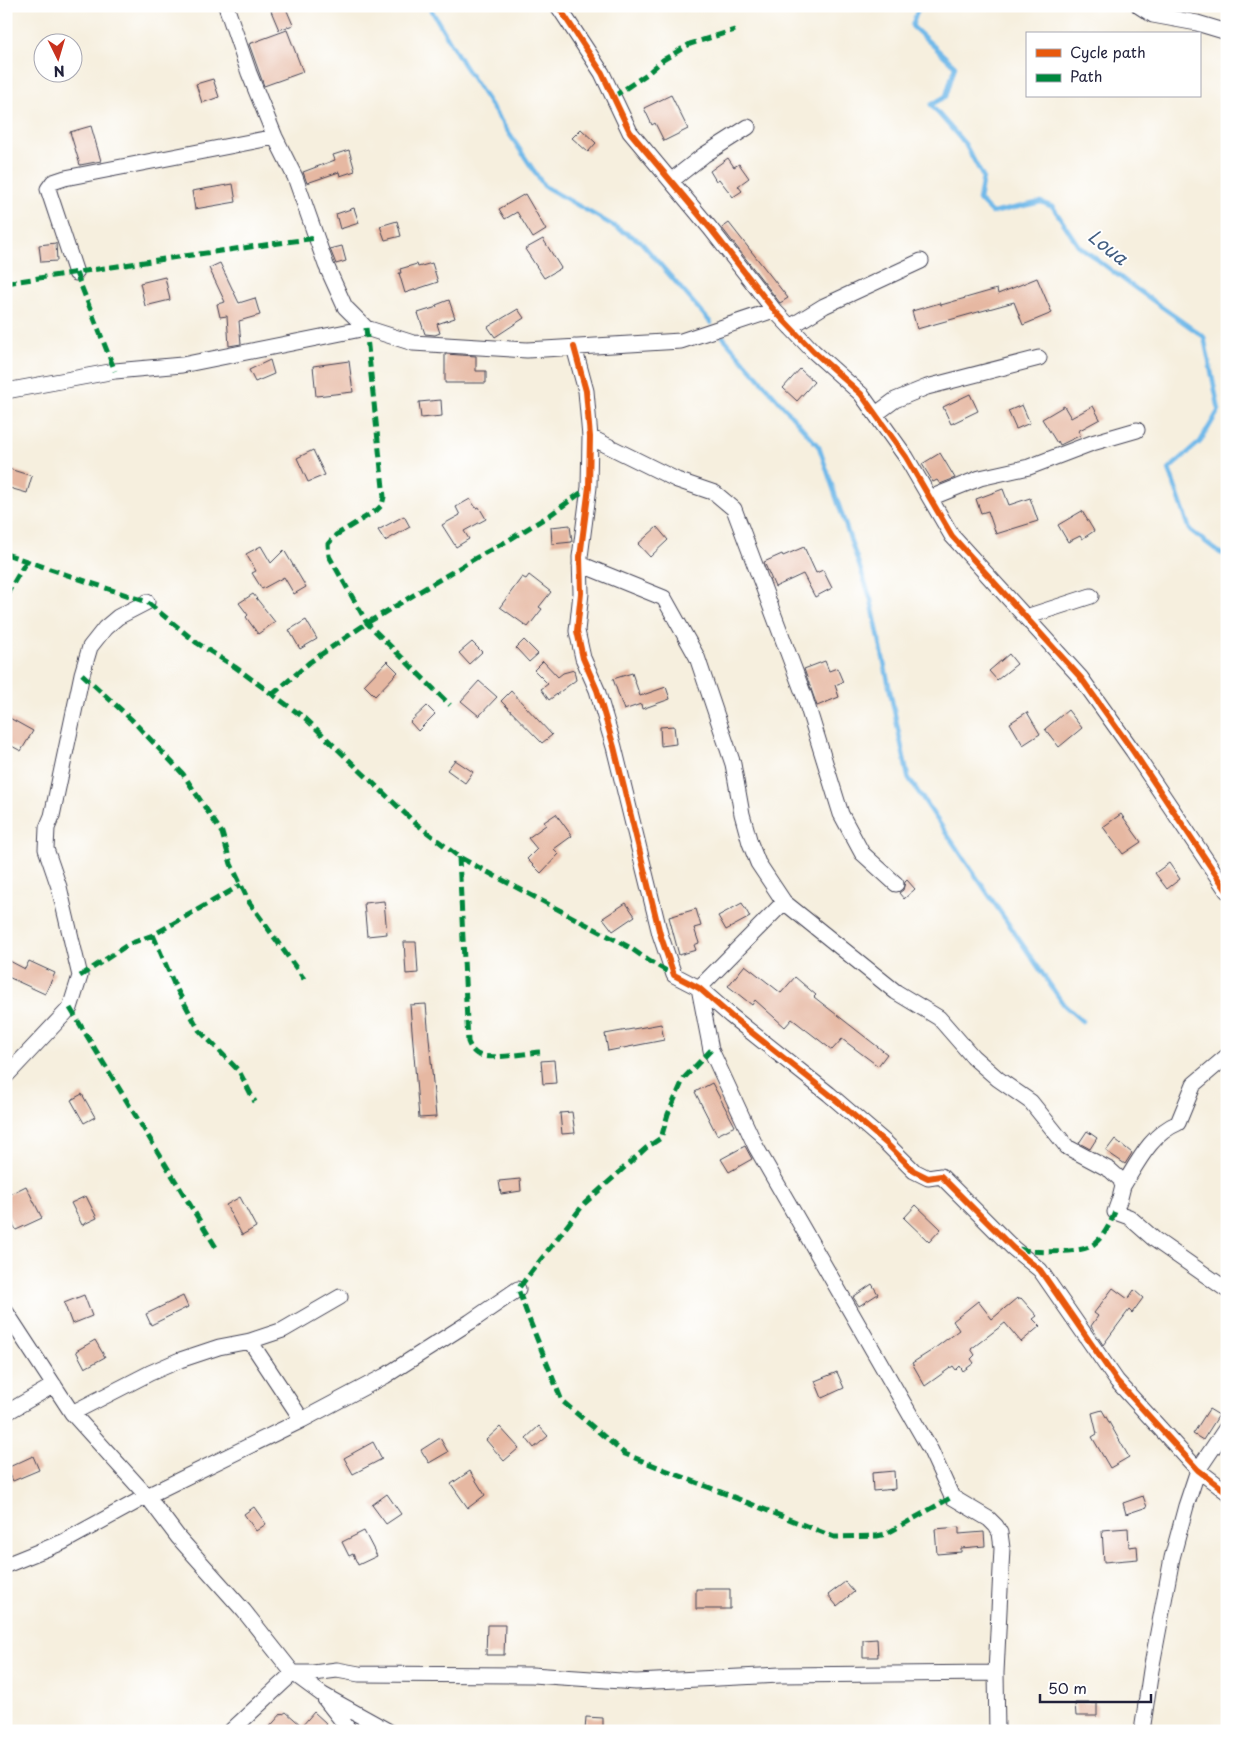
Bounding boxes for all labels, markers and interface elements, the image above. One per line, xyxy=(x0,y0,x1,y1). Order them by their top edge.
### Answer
north arrow xyxy=(32,32,82,82)
legend xyxy=(1026,32,1200,98)
text: Cycle path xyxy=(1070,40,1146,63)
text: N xyxy=(53,61,66,82)
text: Path xyxy=(1070,64,1102,87)
water label: Loua xyxy=(1083,222,1135,271)
scale bar xyxy=(1040,1672,1152,1704)
text: 50 m xyxy=(1048,1676,1087,1699)

